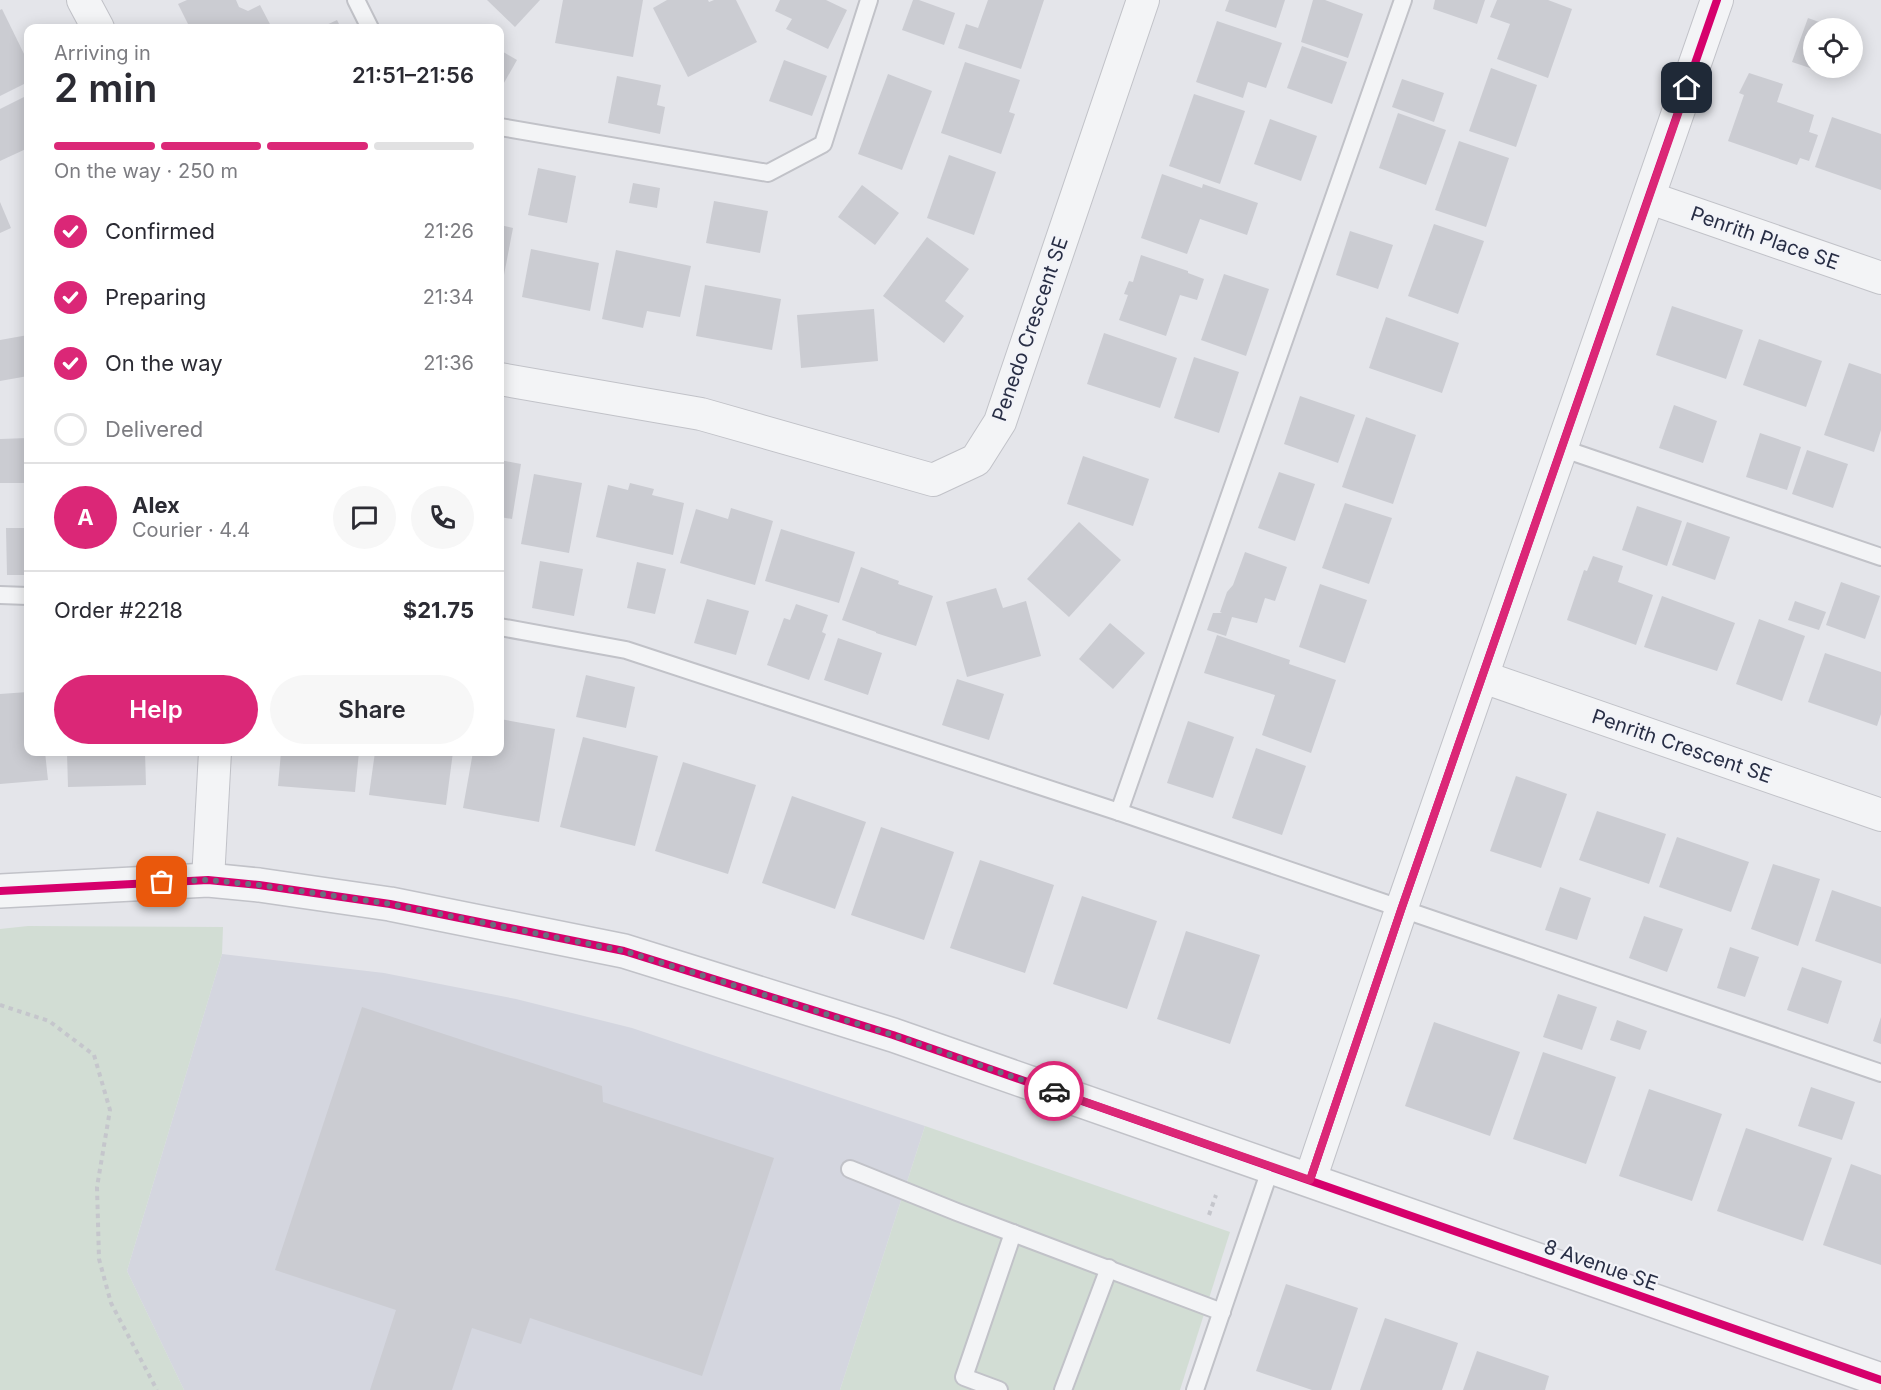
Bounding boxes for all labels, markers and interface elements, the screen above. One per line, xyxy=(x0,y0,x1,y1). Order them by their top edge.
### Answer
map controls xyxy=(1803,18,1863,78)
button: locate xyxy=(1803,18,1863,78)
text: Arriving in xyxy=(54,41,151,65)
text: 21:51–21:56 xyxy=(352,62,474,88)
pin xyxy=(1661,62,1712,113)
text: 2 min xyxy=(54,64,157,111)
icon: home xyxy=(1670,71,1703,104)
text: On the way · 250 m xyxy=(54,159,238,183)
street label: Penrith Place SE xyxy=(1688,201,1842,275)
icon: check xyxy=(54,215,87,248)
text: Confirmed xyxy=(105,218,215,244)
text: 21:26 xyxy=(423,219,474,243)
street label: Penedo Crescent SE xyxy=(987,234,1073,424)
icon: check xyxy=(54,281,87,314)
text: Preparing xyxy=(105,284,206,310)
text: 21:34 xyxy=(423,285,474,309)
icon: check xyxy=(54,347,87,380)
text: On the way xyxy=(105,350,223,376)
text: 21:36 xyxy=(423,351,474,375)
text: Delivered xyxy=(105,416,203,442)
button: chat xyxy=(333,486,396,549)
button: phone xyxy=(411,486,474,549)
text: Alex xyxy=(132,492,180,518)
text: A xyxy=(77,504,94,530)
text: Courier · 4.4 xyxy=(132,518,250,542)
text: Order #2218 xyxy=(54,597,183,623)
text: $21.75 xyxy=(403,597,474,623)
button: Help xyxy=(54,675,258,744)
button: Share xyxy=(270,675,474,744)
street label: Penrith Crescent SE xyxy=(1589,704,1775,788)
pin xyxy=(136,856,187,907)
icon: bag xyxy=(145,865,178,898)
courier xyxy=(1024,1061,1084,1121)
icon: car xyxy=(1038,1075,1071,1108)
street label: 8 Avenue SE xyxy=(1541,1234,1661,1296)

